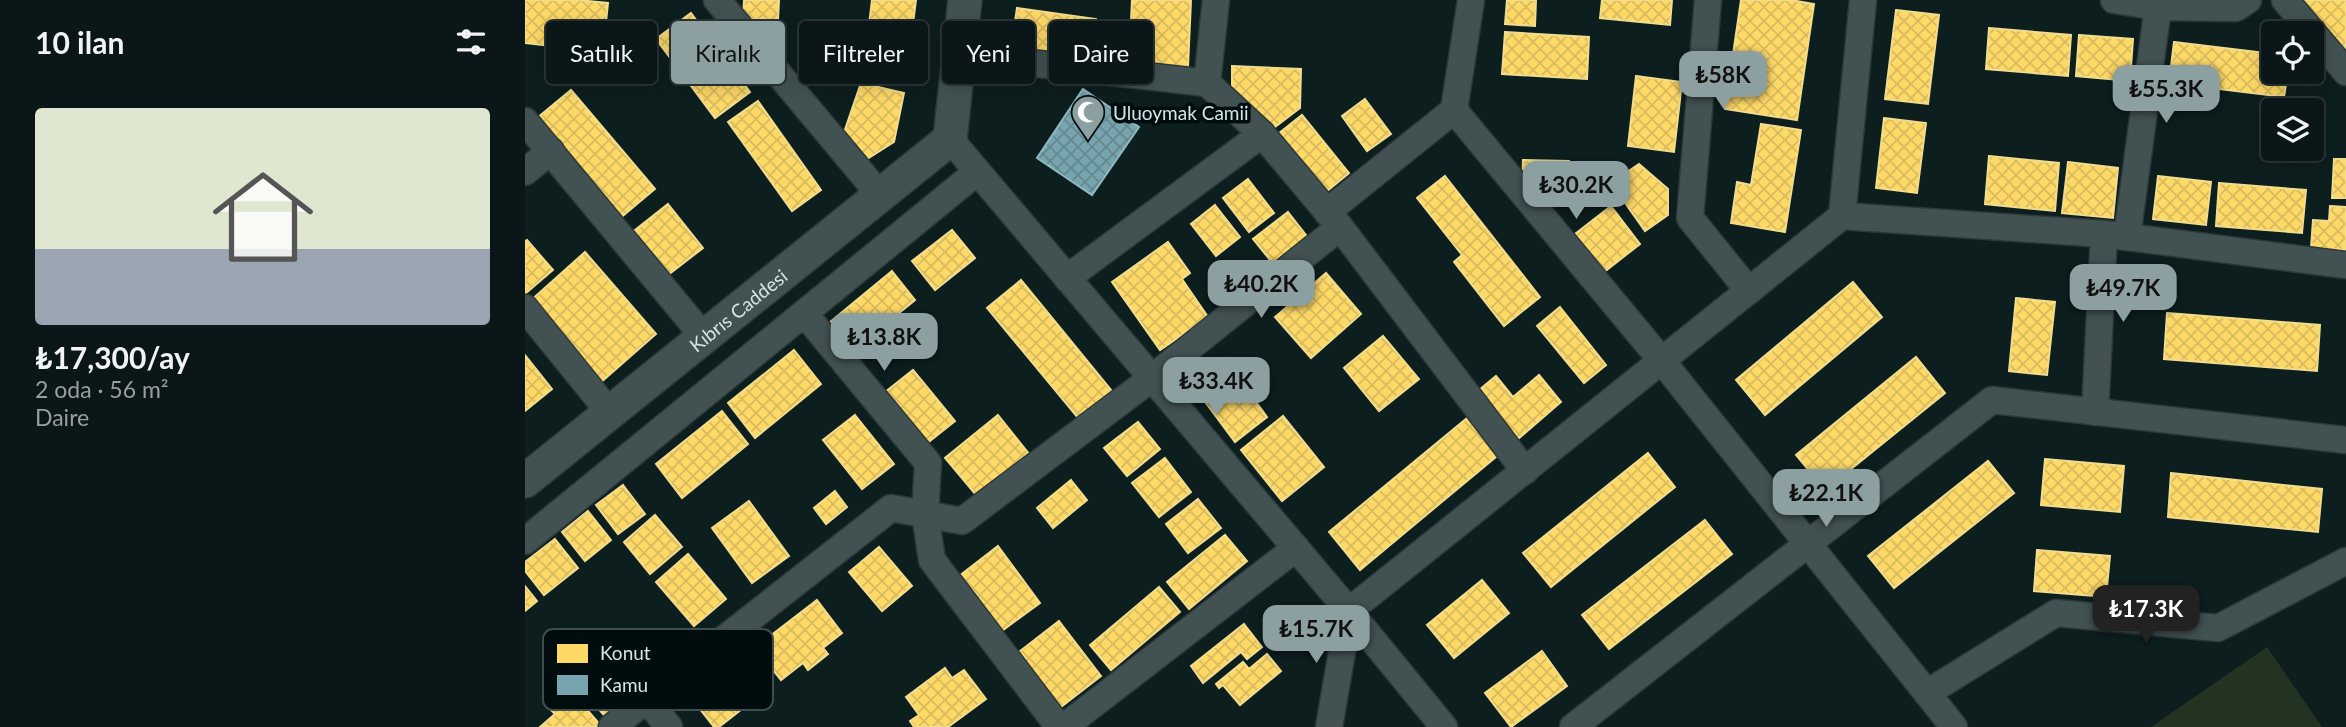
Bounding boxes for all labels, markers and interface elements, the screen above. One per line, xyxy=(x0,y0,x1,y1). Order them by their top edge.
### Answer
chip: Satılık xyxy=(546,21,657,84)
chip: Kiralık xyxy=(671,21,785,84)
chip: Filtreler xyxy=(799,21,928,84)
chip: Yeni xyxy=(942,21,1035,84)
chip: Daire xyxy=(1049,21,1153,84)
map controls xyxy=(2261,21,2324,161)
button: locate xyxy=(2261,21,2324,84)
icon: filters xyxy=(452,23,490,61)
text: 10 ilan xyxy=(35,24,124,60)
pin: ₺58K xyxy=(1682,52,1764,111)
text: ₺58K xyxy=(1695,60,1751,88)
pin: ₺55.3K xyxy=(2109,66,2223,125)
text: ₺55.3K xyxy=(2129,74,2203,102)
mosque icon: Uluoymak Camii xyxy=(1069,93,1107,142)
button: layers xyxy=(2261,98,2324,161)
place label: Uluoymak Camii xyxy=(1113,101,1249,124)
icon: home xyxy=(200,154,326,280)
pin: ₺30.2K xyxy=(1519,162,1633,221)
text: ₺30.2K xyxy=(1539,170,1613,198)
pin: ₺40.2K xyxy=(1204,260,1318,320)
street label: Kıbrıs Caddesi xyxy=(684,264,791,356)
pin: ₺49.7K xyxy=(2066,264,2180,324)
text: ₺40.2K xyxy=(1224,269,1298,297)
text: ₺49.7K xyxy=(2086,273,2160,301)
pin: ₺13.8K xyxy=(827,314,941,373)
text: ₺13.8K xyxy=(847,322,921,350)
text: ₺17,300/ay xyxy=(35,339,190,375)
pin: ₺33.4K xyxy=(1159,358,1273,417)
text: ₺33.4K xyxy=(1179,366,1253,394)
text: 2 oda · 56 m² xyxy=(35,375,169,403)
text: Daire xyxy=(35,403,89,431)
pin: ₺22.1K xyxy=(1769,470,1883,529)
text: ₺22.1K xyxy=(1789,478,1863,506)
pin: ₺17.3K xyxy=(2089,586,2203,645)
text: ₺17.3K xyxy=(2109,594,2183,622)
pin: ₺15.7K xyxy=(1259,606,1373,665)
text: ₺15.7K xyxy=(1279,614,1353,642)
legend xyxy=(543,629,773,710)
text: Konut xyxy=(600,641,651,664)
text: Kamu xyxy=(600,673,648,696)

